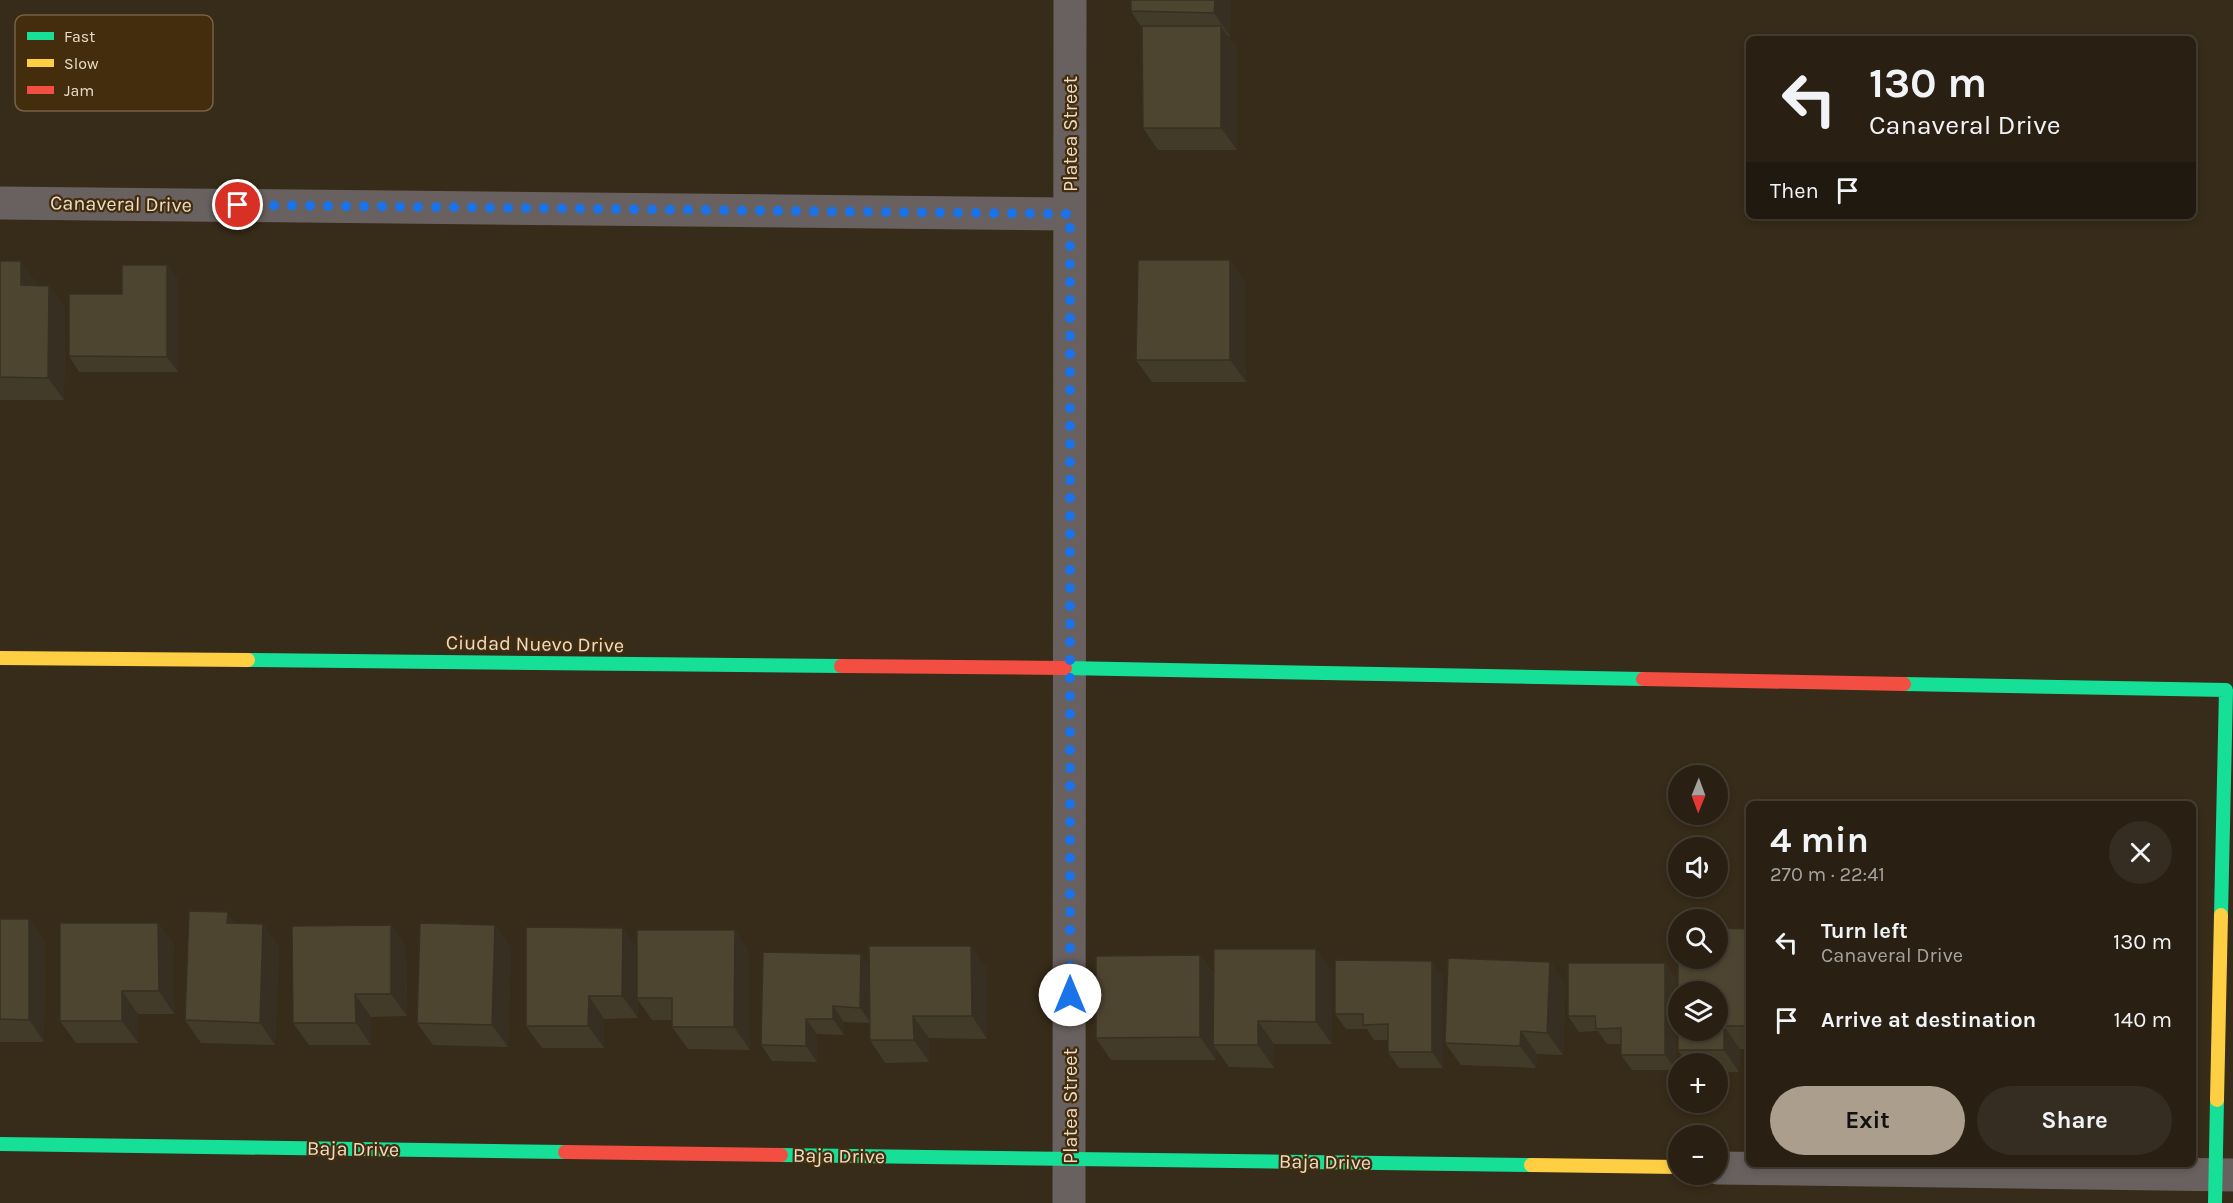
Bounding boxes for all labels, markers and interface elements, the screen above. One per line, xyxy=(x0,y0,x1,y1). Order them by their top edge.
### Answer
legend xyxy=(15,15,213,111)
text: Fast xyxy=(64,27,95,46)
text: Slow xyxy=(64,54,99,73)
text: 130 m xyxy=(1869,58,1987,108)
icon: left xyxy=(1770,60,1848,138)
street label: Platea Street xyxy=(1059,75,1082,192)
text: Jam xyxy=(64,81,94,100)
text: Canaveral Drive xyxy=(1869,109,2061,141)
icon: arrive xyxy=(1831,174,1864,207)
text: Then xyxy=(1770,178,1819,204)
pin xyxy=(212,179,263,230)
icon: arrive xyxy=(221,188,254,221)
street label: Canaveral Drive xyxy=(50,191,192,217)
street label: Ciudad Nuevo Drive xyxy=(446,631,624,657)
north arrow xyxy=(1668,765,1728,825)
map controls xyxy=(1668,765,1728,1185)
text: 4 min xyxy=(1770,819,1869,861)
button: close xyxy=(2109,821,2172,884)
button: sound xyxy=(1668,837,1728,897)
text: 270 m · 22:41 xyxy=(1770,863,1885,886)
button: search xyxy=(1668,909,1728,969)
text: Turn left xyxy=(1821,918,1908,944)
icon: left xyxy=(1770,926,1803,959)
text: 130 m xyxy=(2113,929,2172,955)
text: Canaveral Drive xyxy=(1821,944,1963,967)
position arrow xyxy=(1038,963,1102,1027)
button: layers xyxy=(1668,981,1728,1041)
icon: arrive xyxy=(1770,1004,1803,1037)
text: Arrive at destination xyxy=(1821,1007,2036,1033)
text: 140 m xyxy=(2114,1007,2172,1033)
street label: Platea Street xyxy=(1059,1047,1082,1164)
button: + xyxy=(1668,1053,1728,1113)
button: Exit xyxy=(1770,1086,1965,1155)
button: Share xyxy=(1977,1086,2172,1155)
button: − xyxy=(1668,1125,1728,1185)
street label: Baja Drive xyxy=(307,1137,399,1161)
street label: Baja Drive xyxy=(793,1144,885,1168)
street label: Baja Drive xyxy=(1279,1150,1371,1174)

